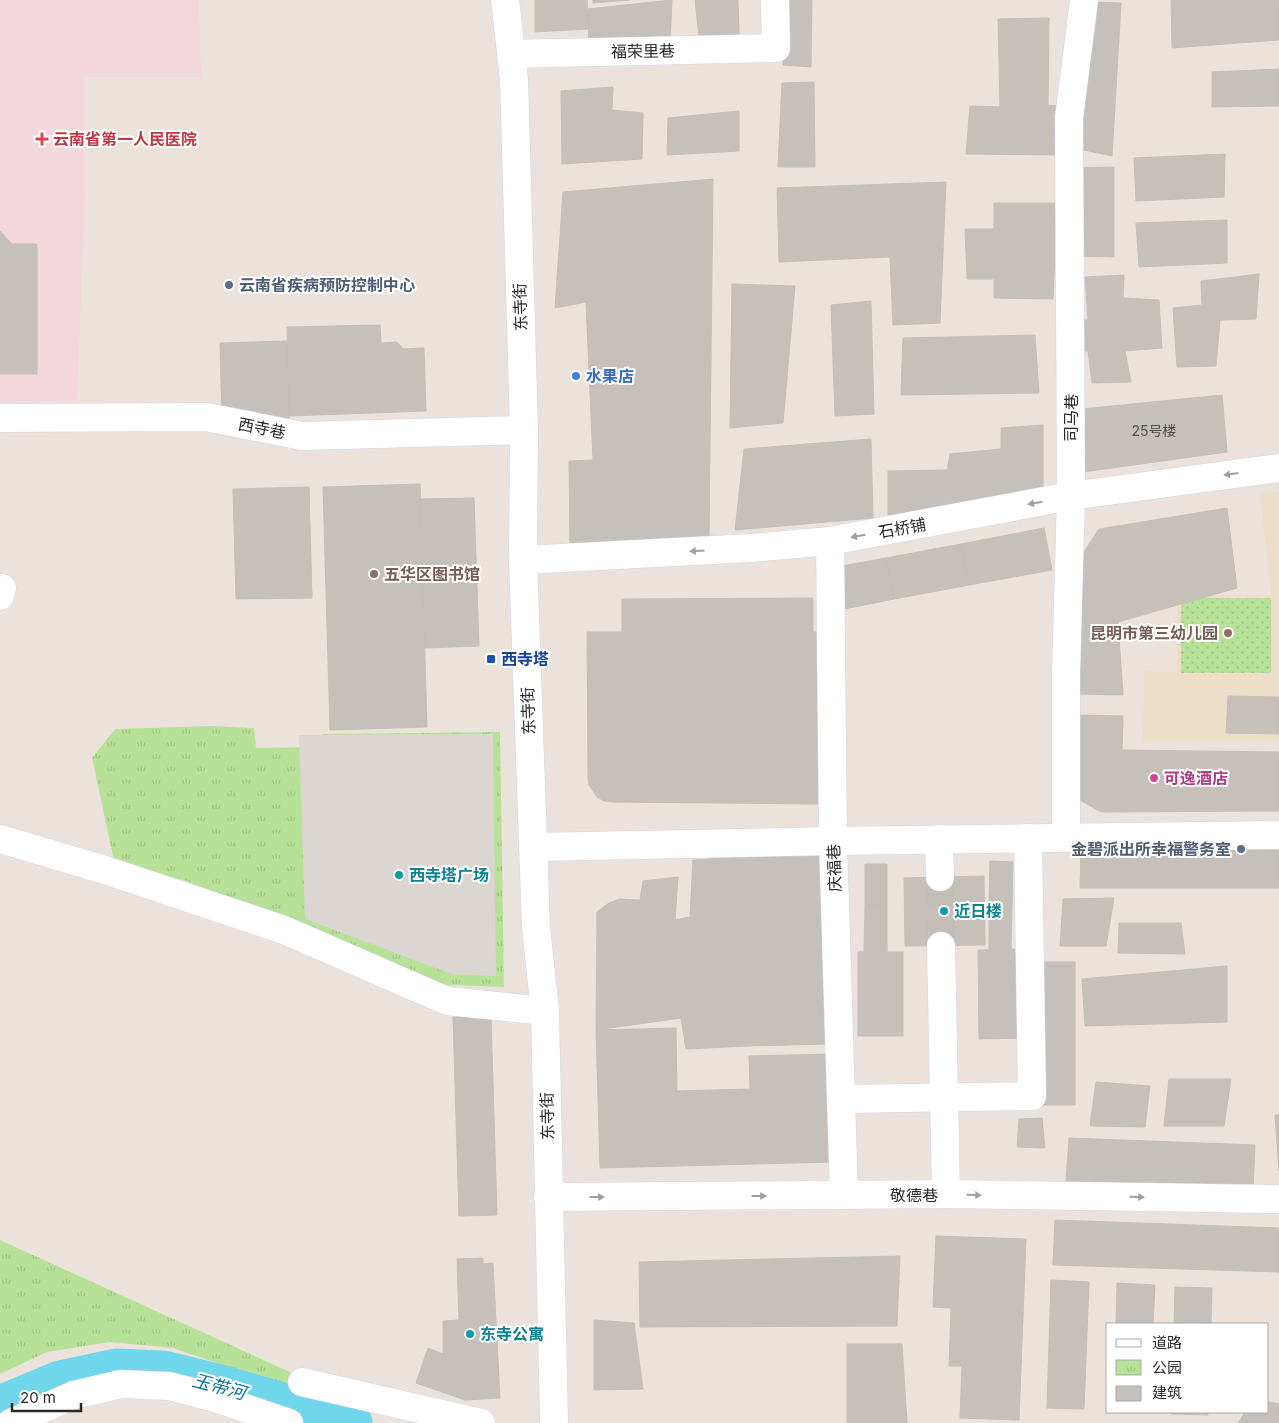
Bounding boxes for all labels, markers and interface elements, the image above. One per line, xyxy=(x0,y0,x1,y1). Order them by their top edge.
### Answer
street label: 福荣里巷 xyxy=(611,40,675,62)
place label: 云南省第一人民医院 xyxy=(53,129,197,149)
marker: 云南省第一人民医院 xyxy=(35,132,49,146)
place label: 云南省疾病预防控制中心 xyxy=(239,275,415,295)
marker: 云南省疾病预防控制中心 xyxy=(223,279,235,291)
street label: 东寺街 xyxy=(509,283,531,331)
place label: 水果店 xyxy=(586,366,634,386)
marker: 水果店 xyxy=(570,370,582,382)
street label: 司马巷 xyxy=(1061,394,1081,442)
street label: 西寺巷 xyxy=(237,414,287,442)
house number: 25号楼 xyxy=(1131,422,1177,439)
one-way arrow xyxy=(1222,471,1238,479)
one-way arrow xyxy=(1027,500,1043,508)
street label: 石桥铺 xyxy=(877,514,927,542)
one-way arrow xyxy=(850,532,866,540)
one-way arrow xyxy=(688,547,704,555)
place label: 五华区图书馆 xyxy=(384,564,480,584)
marker: 五华区图书馆 xyxy=(368,568,380,580)
place label: 昆明市第三幼儿园 xyxy=(1090,623,1218,643)
marker: 昆明市第三幼儿园 xyxy=(1222,627,1234,639)
place label: 西寺塔 xyxy=(501,649,549,669)
marker: 西寺塔 xyxy=(485,653,497,665)
street label: 东寺街 xyxy=(517,687,539,735)
place label: 可逸酒店 xyxy=(1164,768,1228,788)
marker: 可逸酒店 xyxy=(1148,772,1160,784)
place label: 金碧派出所幸福警务室 xyxy=(1071,839,1231,859)
marker: 金碧派出所幸福警务室 xyxy=(1235,843,1247,855)
street label: 庆福巷 xyxy=(823,844,845,892)
place label: 西寺塔广场 xyxy=(409,865,489,885)
marker: 西寺塔广场 xyxy=(393,869,405,881)
place label: 近日楼 xyxy=(954,901,1002,921)
marker: 近日楼 xyxy=(938,905,950,917)
street label: 东寺街 xyxy=(537,1092,557,1140)
street label: 敬德巷 xyxy=(890,1185,938,1205)
one-way arrow xyxy=(967,1191,983,1199)
one-way arrow xyxy=(752,1192,768,1200)
one-way arrow xyxy=(589,1193,605,1201)
one-way arrow xyxy=(1129,1193,1145,1201)
legend xyxy=(1106,1323,1269,1413)
place label: 东寺公寓 xyxy=(480,1324,544,1344)
marker: 东寺公寓 xyxy=(464,1328,476,1340)
text: 道路 xyxy=(1152,1333,1182,1352)
text: 公园 xyxy=(1152,1358,1182,1377)
water label: 玉带河 xyxy=(190,1369,251,1404)
scale bar xyxy=(12,1380,81,1412)
text: 建筑 xyxy=(1152,1383,1182,1402)
text: 20 m xyxy=(20,1388,56,1407)

